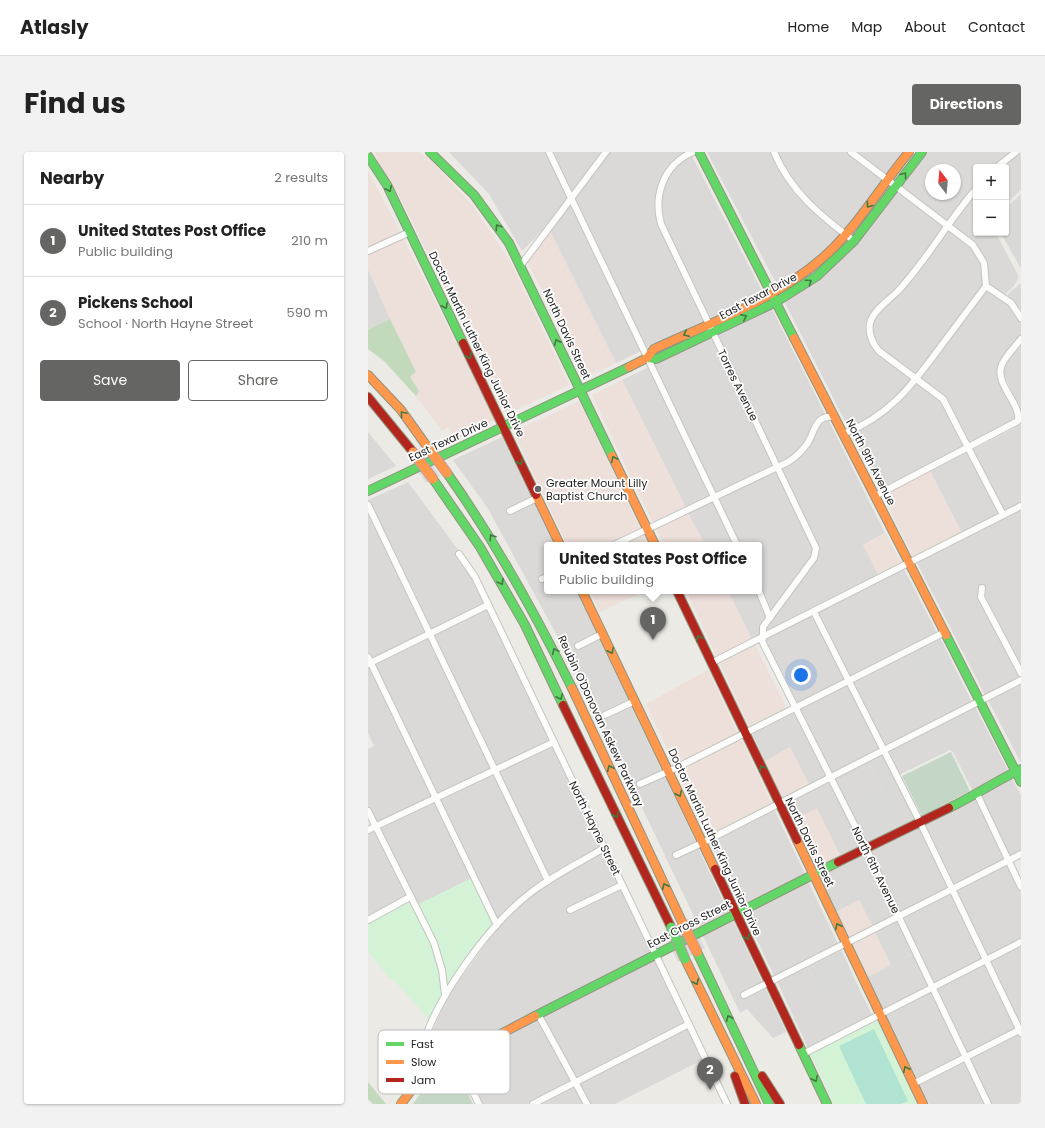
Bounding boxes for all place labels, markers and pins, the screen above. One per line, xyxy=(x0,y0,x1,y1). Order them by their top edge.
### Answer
place label: Greater Mount Lilly Baptist Church xyxy=(546,475,648,504)
marker: Greater Mount Lilly Baptist Church xyxy=(533,484,543,494)
pin: 1 xyxy=(640,607,666,640)
pin: 2 xyxy=(697,1057,723,1090)

